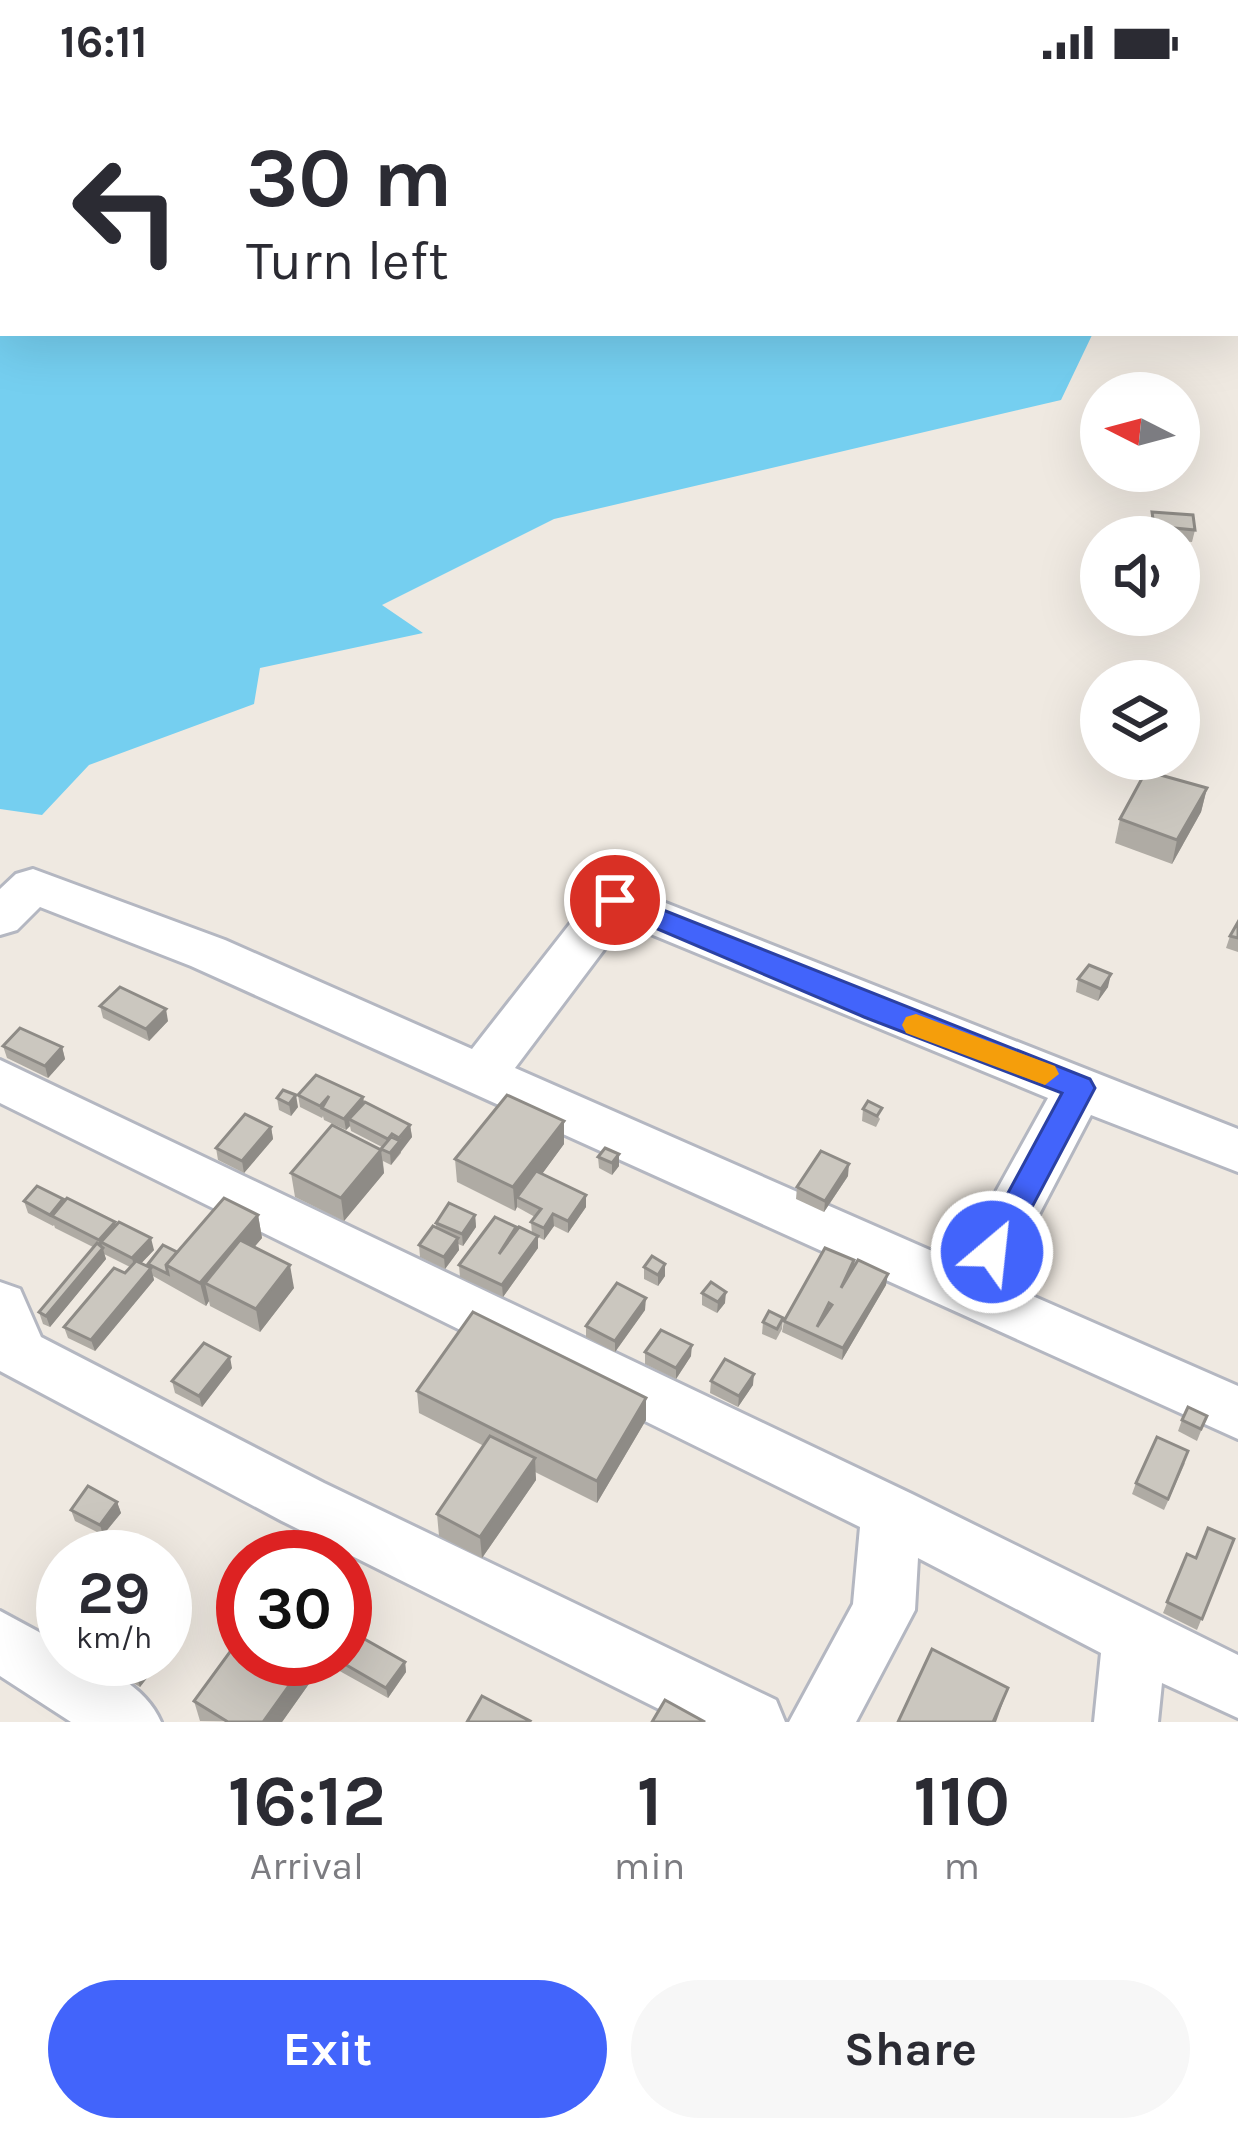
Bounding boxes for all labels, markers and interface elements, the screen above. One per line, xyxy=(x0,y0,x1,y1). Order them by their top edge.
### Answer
text: 16:11 xyxy=(60,16,148,68)
text: 30 m xyxy=(246,129,452,227)
icon: left xyxy=(48,132,204,288)
text: Turn left xyxy=(246,229,449,293)
north arrow xyxy=(1080,372,1200,492)
map controls xyxy=(1080,372,1200,780)
button: sound xyxy=(1080,516,1200,636)
button: layers xyxy=(1080,660,1200,780)
pin xyxy=(564,849,666,951)
icon: arrive xyxy=(582,867,648,933)
position arrow xyxy=(929,1189,1055,1315)
speed limit sign: 30 xyxy=(216,1530,372,1686)
text: 29 xyxy=(78,1558,150,1628)
text: km/h xyxy=(76,1620,152,1656)
text: 16:12 xyxy=(228,1759,386,1843)
text: 1 xyxy=(637,1759,662,1843)
text: 110 xyxy=(913,1759,1010,1843)
text: Arrival xyxy=(250,1843,364,1889)
text: min xyxy=(614,1843,685,1889)
text: m xyxy=(943,1843,980,1889)
button: Exit xyxy=(48,1980,607,2118)
button: Share xyxy=(631,1980,1190,2118)

